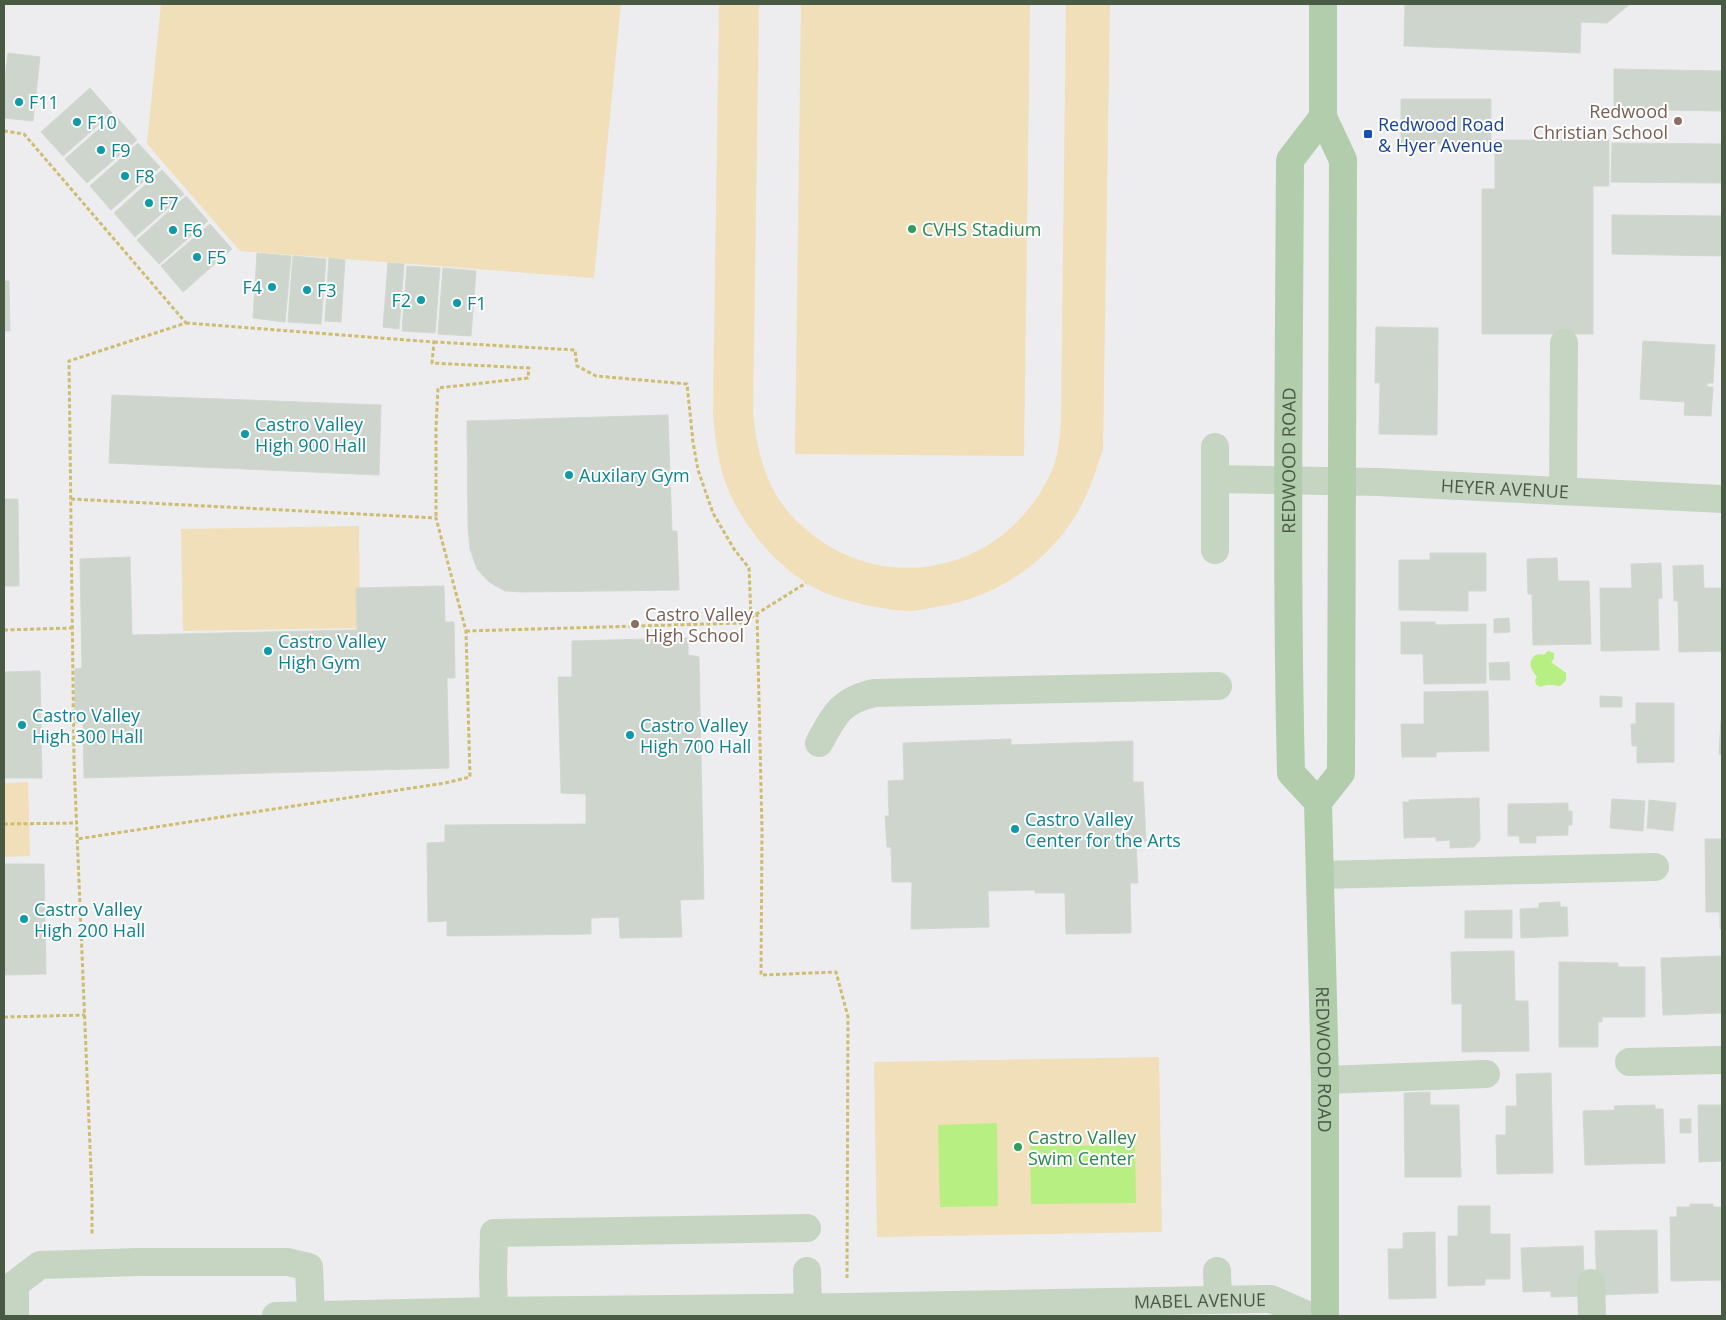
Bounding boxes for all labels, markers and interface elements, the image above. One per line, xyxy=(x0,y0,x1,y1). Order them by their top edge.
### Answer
place label: F11 xyxy=(29,90,59,114)
marker: F11 xyxy=(13,96,25,108)
place label: Redwood Christian School xyxy=(1533,99,1668,144)
place label: F10 xyxy=(87,110,117,134)
place label: Redwood Road & Hyer Avenue xyxy=(1378,112,1504,157)
marker: Redwood Christian School xyxy=(1672,115,1684,127)
marker: F10 xyxy=(71,116,83,128)
marker: Redwood Road & Hyer Avenue xyxy=(1362,128,1374,140)
place label: F9 xyxy=(111,138,131,162)
marker: F9 xyxy=(95,144,107,156)
place label: F8 xyxy=(135,164,155,188)
marker: F8 xyxy=(119,170,131,182)
place label: F7 xyxy=(159,191,179,215)
marker: F7 xyxy=(143,197,155,209)
place label: CVHS Stadium xyxy=(922,217,1041,241)
place label: F6 xyxy=(183,218,203,242)
marker: CVHS Stadium xyxy=(906,223,918,235)
marker: F6 xyxy=(167,224,179,236)
place label: F5 xyxy=(207,245,227,269)
marker: F5 xyxy=(191,251,203,263)
place label: F4 xyxy=(242,275,262,299)
place label: F3 xyxy=(317,278,337,302)
marker: F4 xyxy=(266,281,278,293)
marker: F3 xyxy=(301,284,313,296)
place label: F2 xyxy=(391,288,411,312)
place label: F1 xyxy=(467,291,487,315)
marker: F2 xyxy=(415,294,427,306)
marker: F1 xyxy=(451,297,463,309)
street label: REDWOOD ROAD xyxy=(1276,387,1301,534)
place label: Castro Valley High 900 Hall xyxy=(255,412,366,457)
marker: Castro Valley High 900 Hall xyxy=(239,428,251,440)
place label: Auxilary Gym xyxy=(579,463,690,487)
marker: Auxilary Gym xyxy=(563,469,575,481)
street label: HEYER AVENUE xyxy=(1440,473,1569,503)
place label: Castro Valley High School xyxy=(645,602,754,647)
marker: Castro Valley High School xyxy=(629,618,641,630)
place label: Castro Valley High Gym xyxy=(278,629,387,674)
marker: Castro Valley High Gym xyxy=(262,645,274,657)
place label: Castro Valley High 300 Hall xyxy=(32,703,143,748)
place label: Castro Valley High 700 Hall xyxy=(640,713,751,758)
marker: Castro Valley High 300 Hall xyxy=(16,719,28,731)
marker: Castro Valley High 700 Hall xyxy=(624,729,636,741)
place label: Castro Valley Center for the Arts xyxy=(1025,807,1181,852)
marker: Castro Valley Center for the Arts xyxy=(1009,823,1021,835)
place label: Castro Valley High 200 Hall xyxy=(34,897,145,942)
marker: Castro Valley High 200 Hall xyxy=(18,913,30,925)
street label: REDWOOD ROAD xyxy=(1311,986,1337,1133)
place label: Castro Valley Swim Center xyxy=(1028,1125,1137,1170)
marker: Castro Valley Swim Center xyxy=(1012,1141,1024,1153)
street label: MABEL AVENUE xyxy=(1134,1287,1266,1313)

